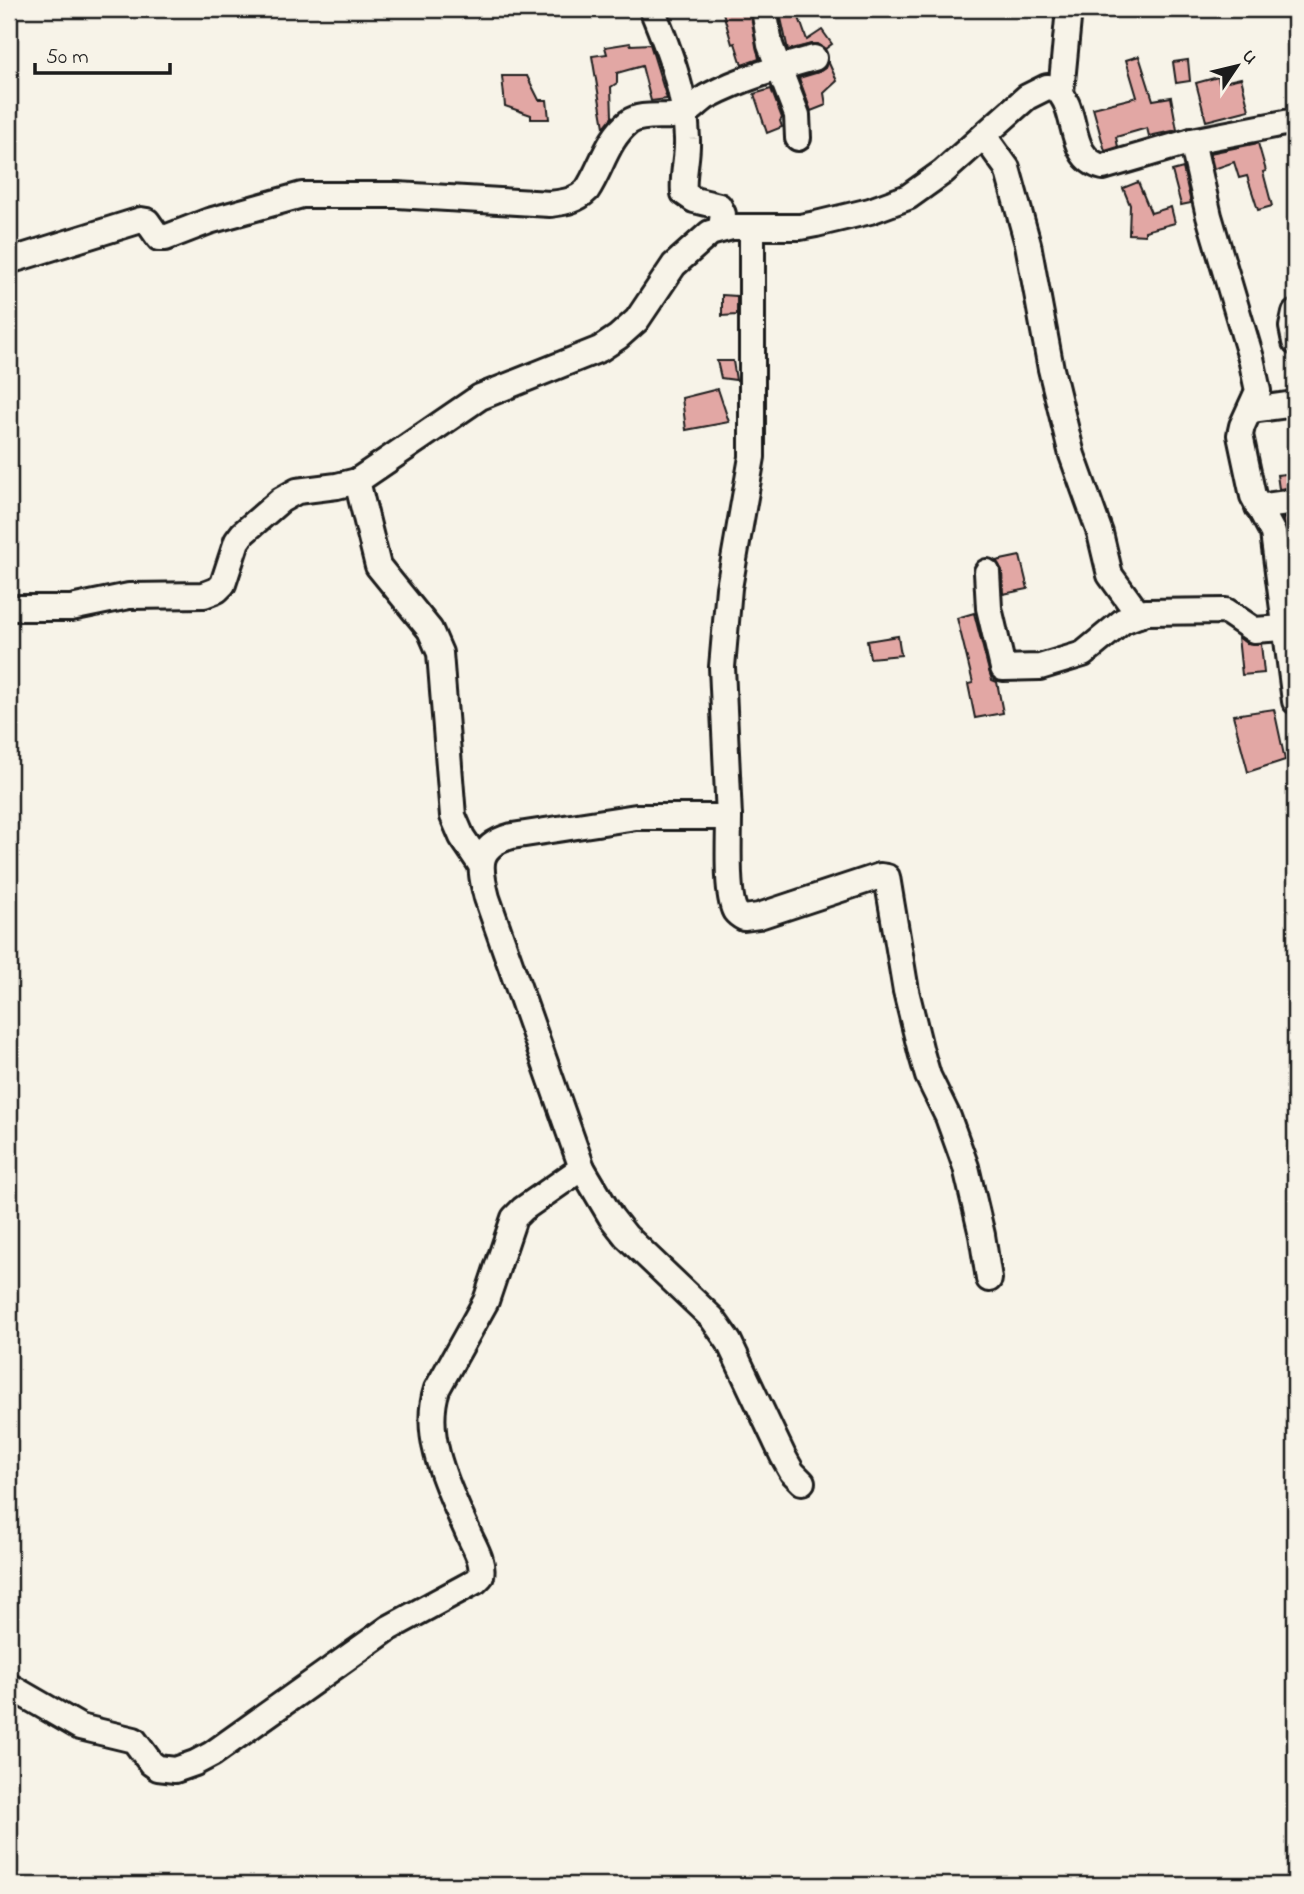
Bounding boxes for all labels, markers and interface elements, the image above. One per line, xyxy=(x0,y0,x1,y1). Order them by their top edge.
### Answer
scale bar xyxy=(35,32,170,76)
north arrow xyxy=(1202,32,1272,102)
text: 50 m xyxy=(46,43,89,73)
text: U xyxy=(1234,45,1263,70)

